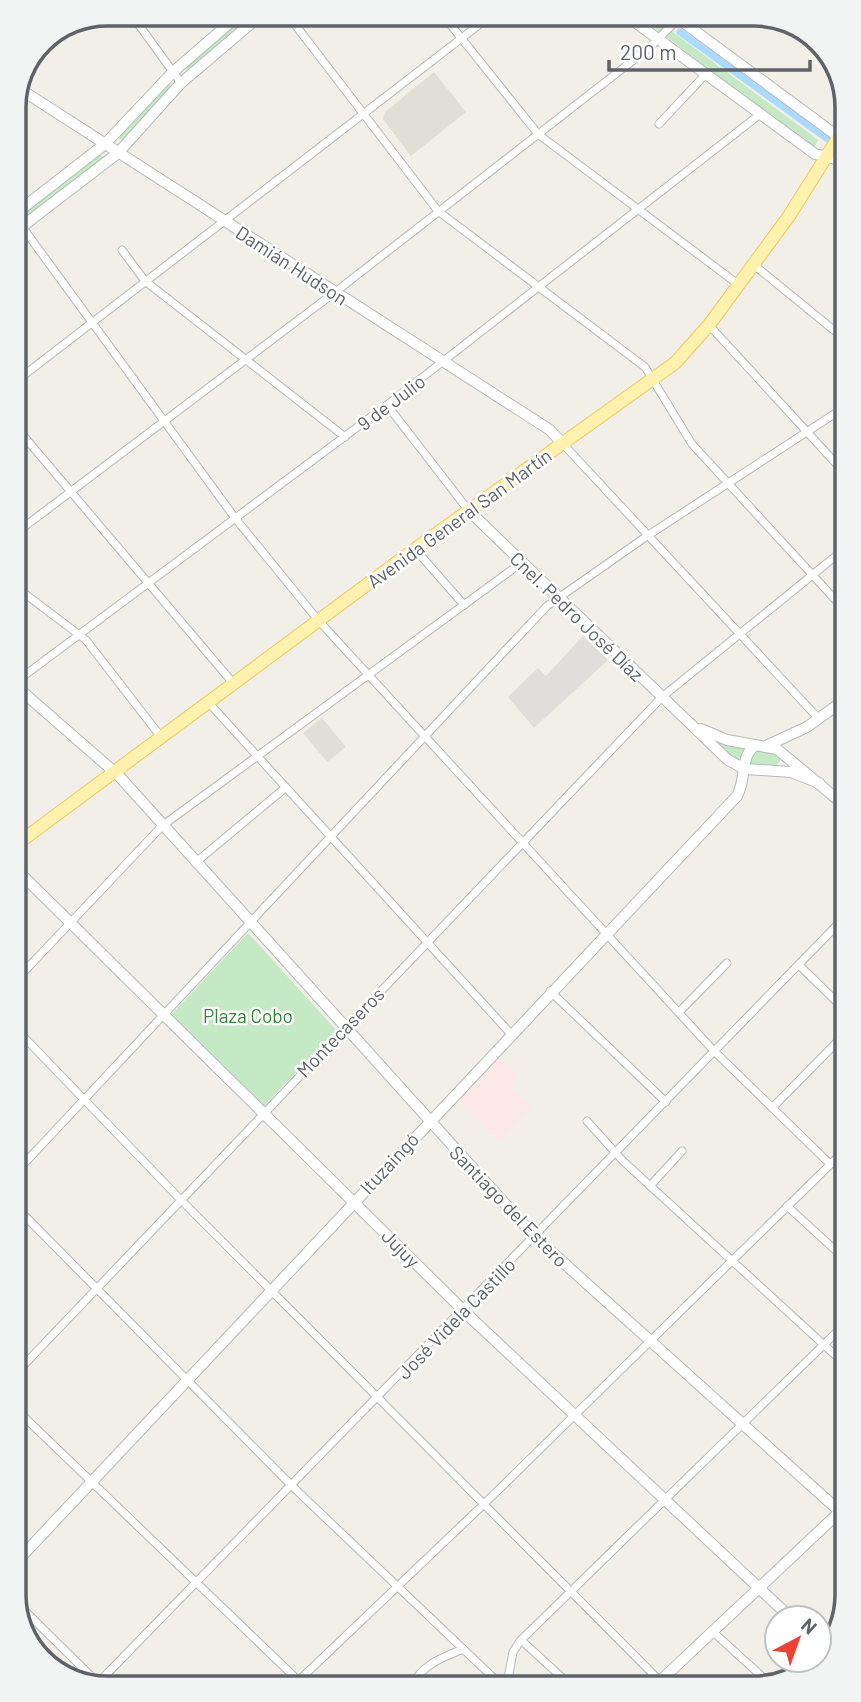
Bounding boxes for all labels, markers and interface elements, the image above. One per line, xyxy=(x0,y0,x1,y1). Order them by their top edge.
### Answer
scale bar xyxy=(609,28,810,72)
text: 200 m xyxy=(620,39,677,64)
street label: Damián Hudson xyxy=(232,220,352,310)
street label: 9 de Julio xyxy=(353,369,429,435)
street label: Avenida General San Martín xyxy=(362,443,556,593)
street label: Cnel. Pedro José Díaz xyxy=(506,547,648,685)
street label: Montecaseros xyxy=(291,982,389,1082)
park label: Plaza Cobo xyxy=(203,1004,293,1027)
street label: Ituzaingó xyxy=(355,1128,423,1198)
street label: Santiago del Estero xyxy=(445,1140,573,1272)
street label: Jujuy xyxy=(377,1224,425,1272)
street label: José Videla Castillo xyxy=(392,1253,520,1383)
north arrow xyxy=(763,1604,833,1674)
text: N xyxy=(797,1613,822,1639)

